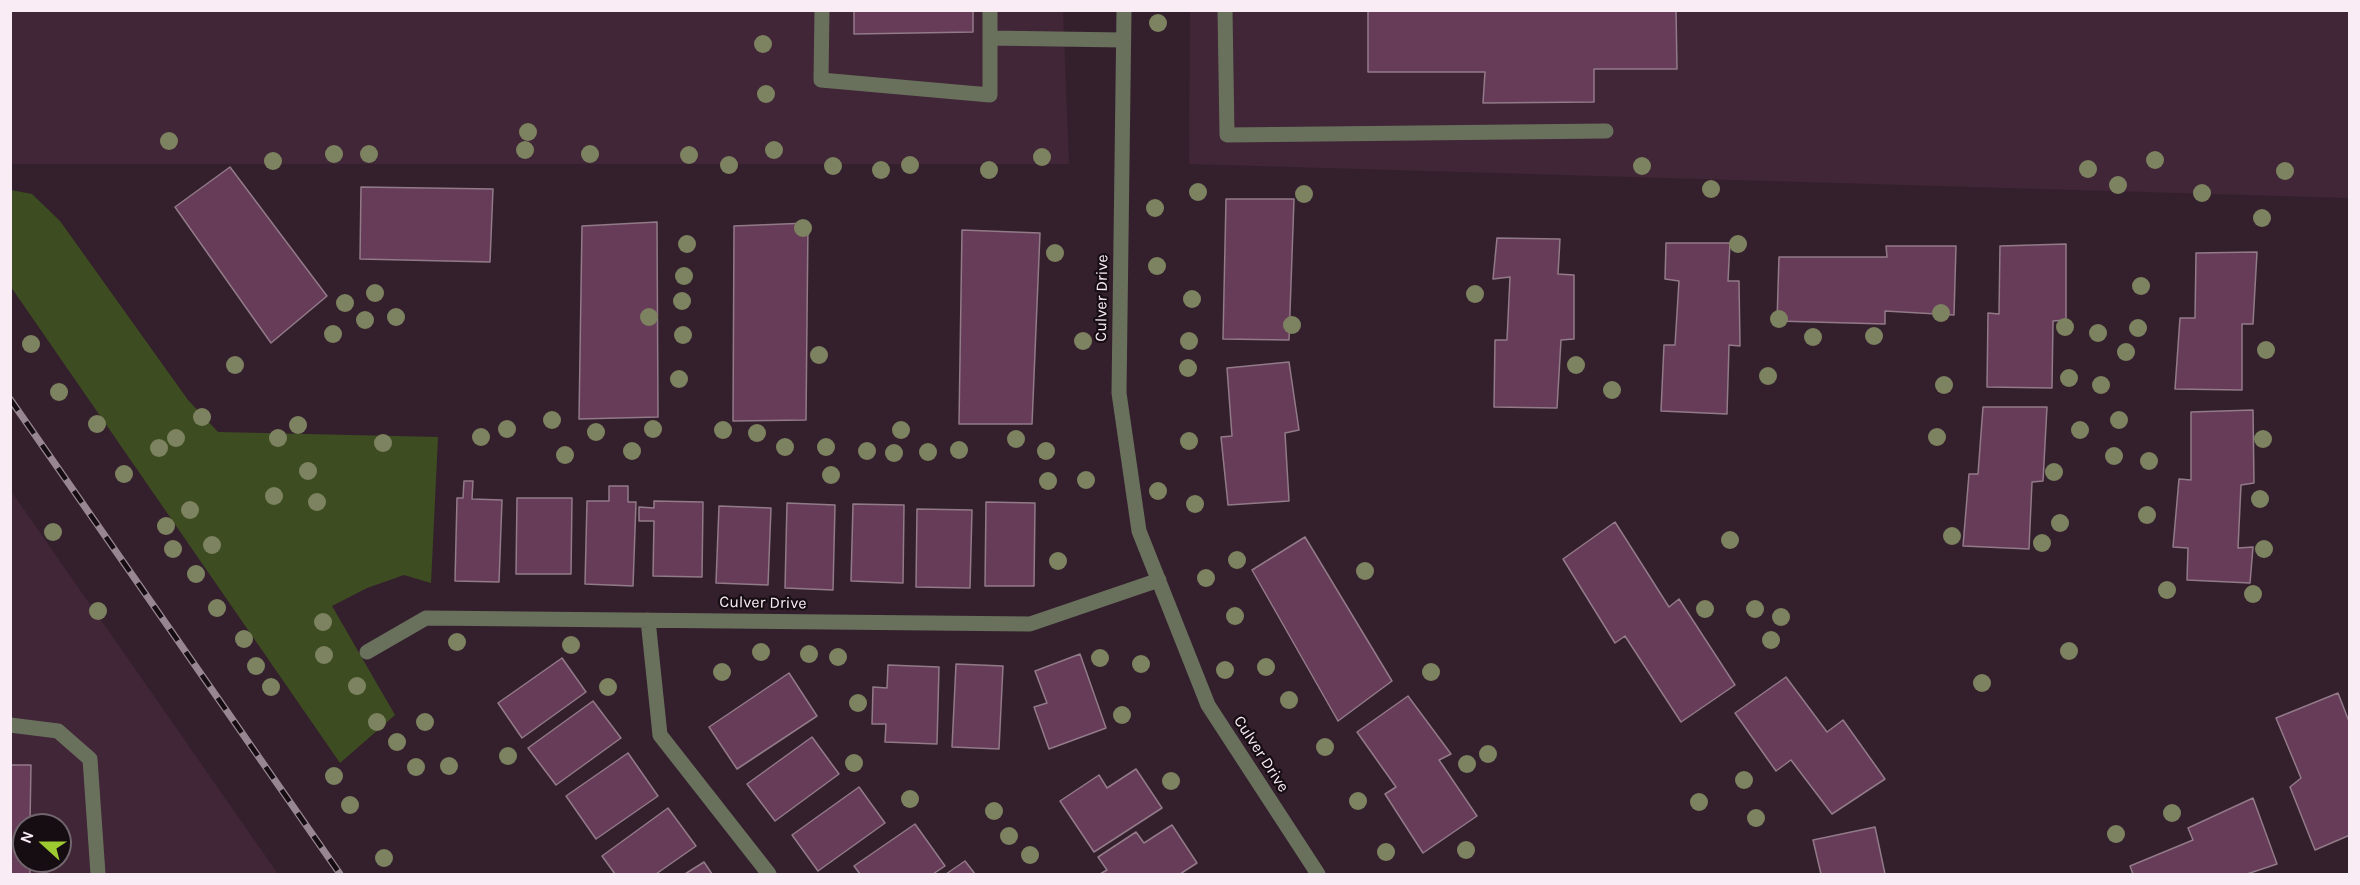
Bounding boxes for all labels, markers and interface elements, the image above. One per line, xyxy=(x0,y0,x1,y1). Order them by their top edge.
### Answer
street label: Culver Drive xyxy=(1092,254,1112,342)
street label: Culver Drive xyxy=(719,593,807,613)
street label: Culver Drive xyxy=(1229,712,1293,796)
north arrow xyxy=(12,813,72,873)
text: N xyxy=(16,828,38,846)

